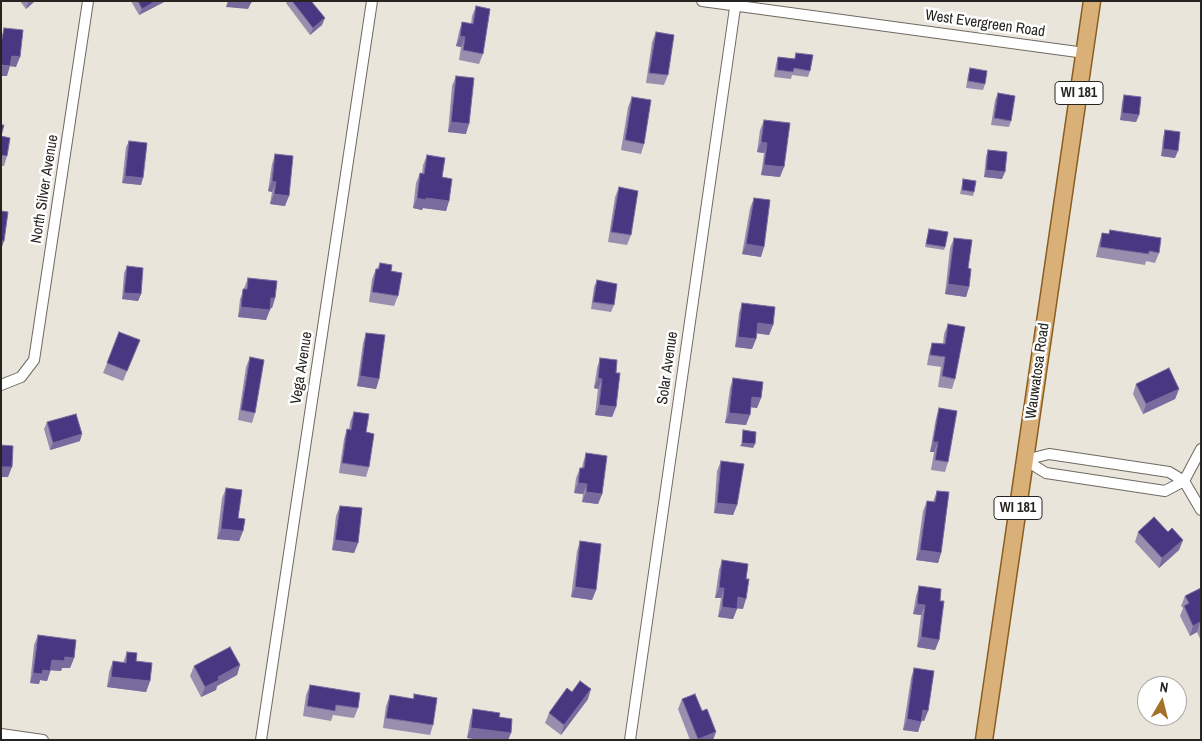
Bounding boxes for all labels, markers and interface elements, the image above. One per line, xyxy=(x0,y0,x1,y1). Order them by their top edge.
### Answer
street label: West Evergreen Road xyxy=(924,7,1046,41)
road number: WI 181 xyxy=(1055,82,1103,105)
street label: North Silver Avenue xyxy=(28,133,62,245)
street label: Wauwatosa Road xyxy=(1022,322,1054,420)
street label: Solar Avenue xyxy=(654,330,682,406)
street label: Vega Avenue xyxy=(287,331,317,405)
road number: WI 181 xyxy=(994,496,1042,520)
north arrow xyxy=(1137,676,1187,726)
text: N xyxy=(1159,678,1169,697)

